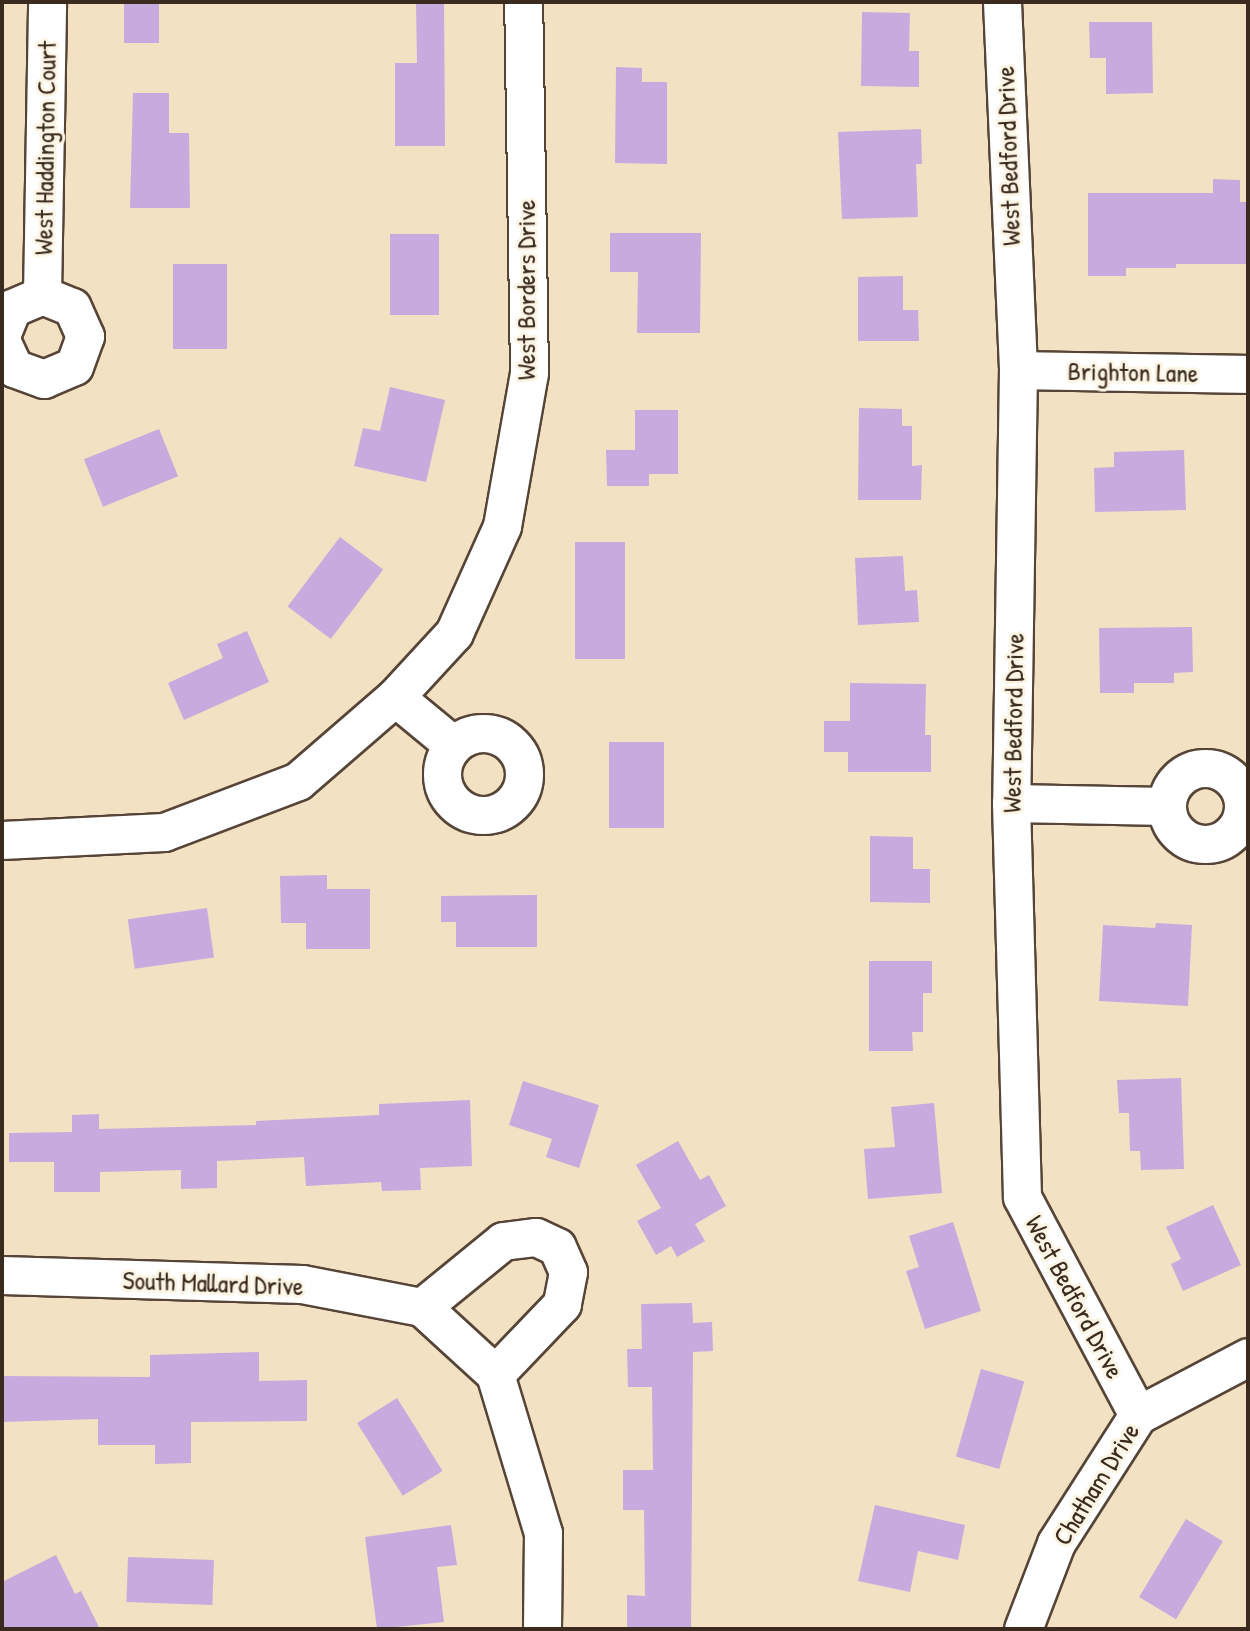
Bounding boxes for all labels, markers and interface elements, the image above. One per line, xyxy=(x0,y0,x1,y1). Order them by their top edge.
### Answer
street label: West Haddington Court xyxy=(28,41,62,255)
street label: West Bedford Drive xyxy=(989,66,1027,246)
street label: West Borders Drive xyxy=(510,200,542,380)
street label: Brighton Lane xyxy=(1067,355,1199,389)
street label: West Bedford Drive xyxy=(996,633,1030,813)
street label: West Bedford Drive xyxy=(1019,1210,1131,1384)
street label: South Mallard Drive xyxy=(122,1264,304,1302)
street label: Chatham Drive xyxy=(1046,1417,1146,1551)

